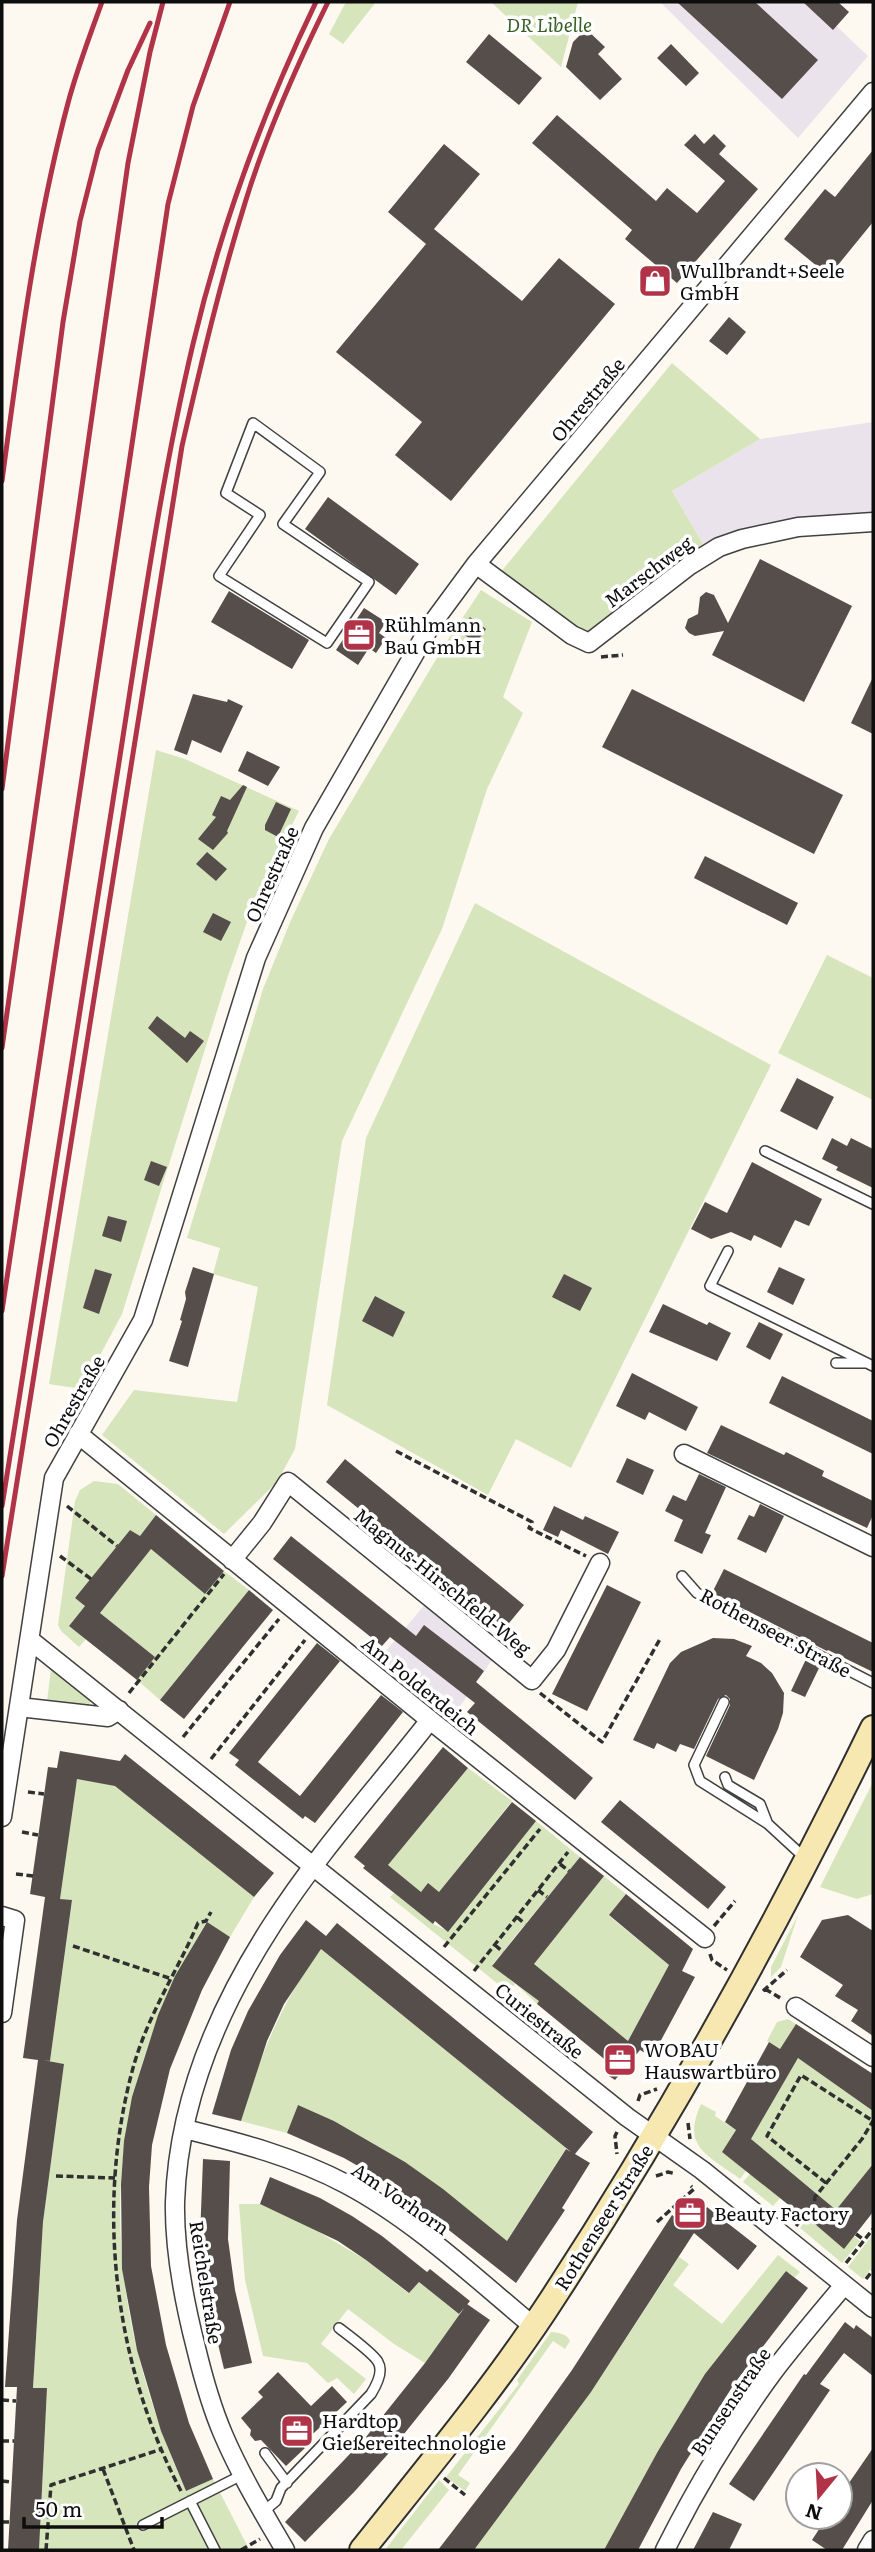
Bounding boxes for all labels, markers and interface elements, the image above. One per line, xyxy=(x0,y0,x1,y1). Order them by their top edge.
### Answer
park label: DR Libelle xyxy=(506,10,592,38)
place label: Wullbrandt+Seele GmbH xyxy=(680,256,845,306)
shop icon: Wullbrandt+Seele GmbH xyxy=(636,262,674,300)
street label: Ohrestraße xyxy=(543,351,631,447)
street label: Marschweg xyxy=(598,528,698,613)
place label: Rühlmann Bau GmbH xyxy=(384,610,482,660)
office icon: Rühlmann Bau GmbH xyxy=(340,616,378,654)
street label: Ohrestraße xyxy=(237,821,305,927)
street label: Ohrestraße xyxy=(35,1349,111,1452)
street label: Magnus-Hirschfeld-Weg xyxy=(348,1501,538,1662)
street label: Rothenseer Straße xyxy=(695,1580,857,1684)
street label: Am Polderdeich xyxy=(356,1629,486,1741)
street label: Curiestraße xyxy=(489,1975,591,2065)
place label: WOBAU Hauswartbüro xyxy=(644,2035,777,2085)
office icon: WOBAU Hauswartbüro xyxy=(601,2041,639,2079)
street label: Rothenseer Straße xyxy=(547,2138,659,2295)
street label: Am Vorhorn xyxy=(347,2155,455,2241)
office icon: Beauty Factory xyxy=(671,2194,709,2232)
place label: Beauty Factory xyxy=(714,2199,849,2227)
street label: Reichelstraße xyxy=(183,2218,231,2346)
street label: Bunsenstraße xyxy=(683,2341,777,2461)
place label: Hardtop Gießereitechnologie xyxy=(322,2406,506,2456)
office icon: Hardtop Gießereitechnologie xyxy=(278,2412,316,2450)
north arrow xyxy=(784,2461,854,2531)
scale bar xyxy=(24,2486,163,2530)
text: 50 m xyxy=(35,2492,82,2523)
text: N xyxy=(801,2497,825,2529)

